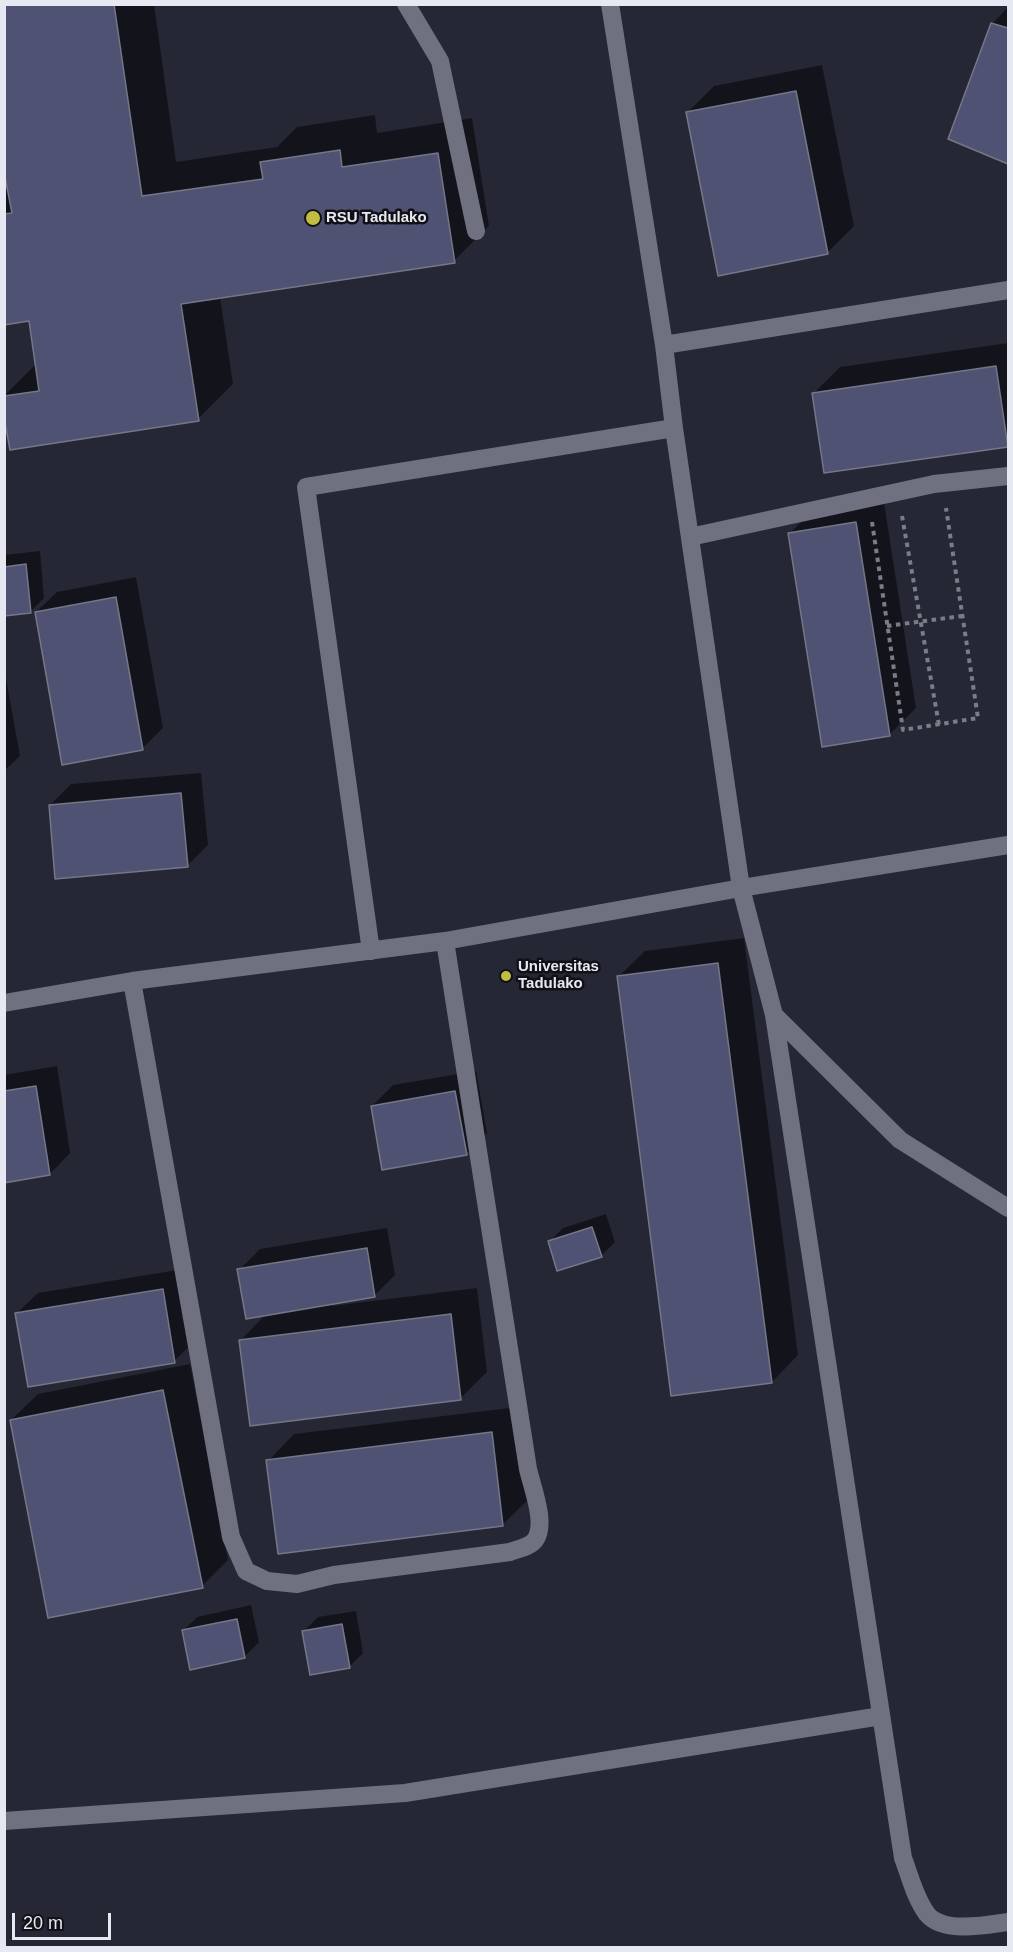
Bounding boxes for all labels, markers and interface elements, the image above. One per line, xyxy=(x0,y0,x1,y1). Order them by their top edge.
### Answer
marker: RSU Tadulako xyxy=(304,209,322,227)
place label: RSU Tadulako xyxy=(326,209,427,227)
place label: Universitas Tadulako xyxy=(518,958,599,993)
marker: Universitas Tadulako xyxy=(499,969,513,983)
scale bar xyxy=(15,1901,114,1939)
text: 20 m xyxy=(23,1913,63,1933)

